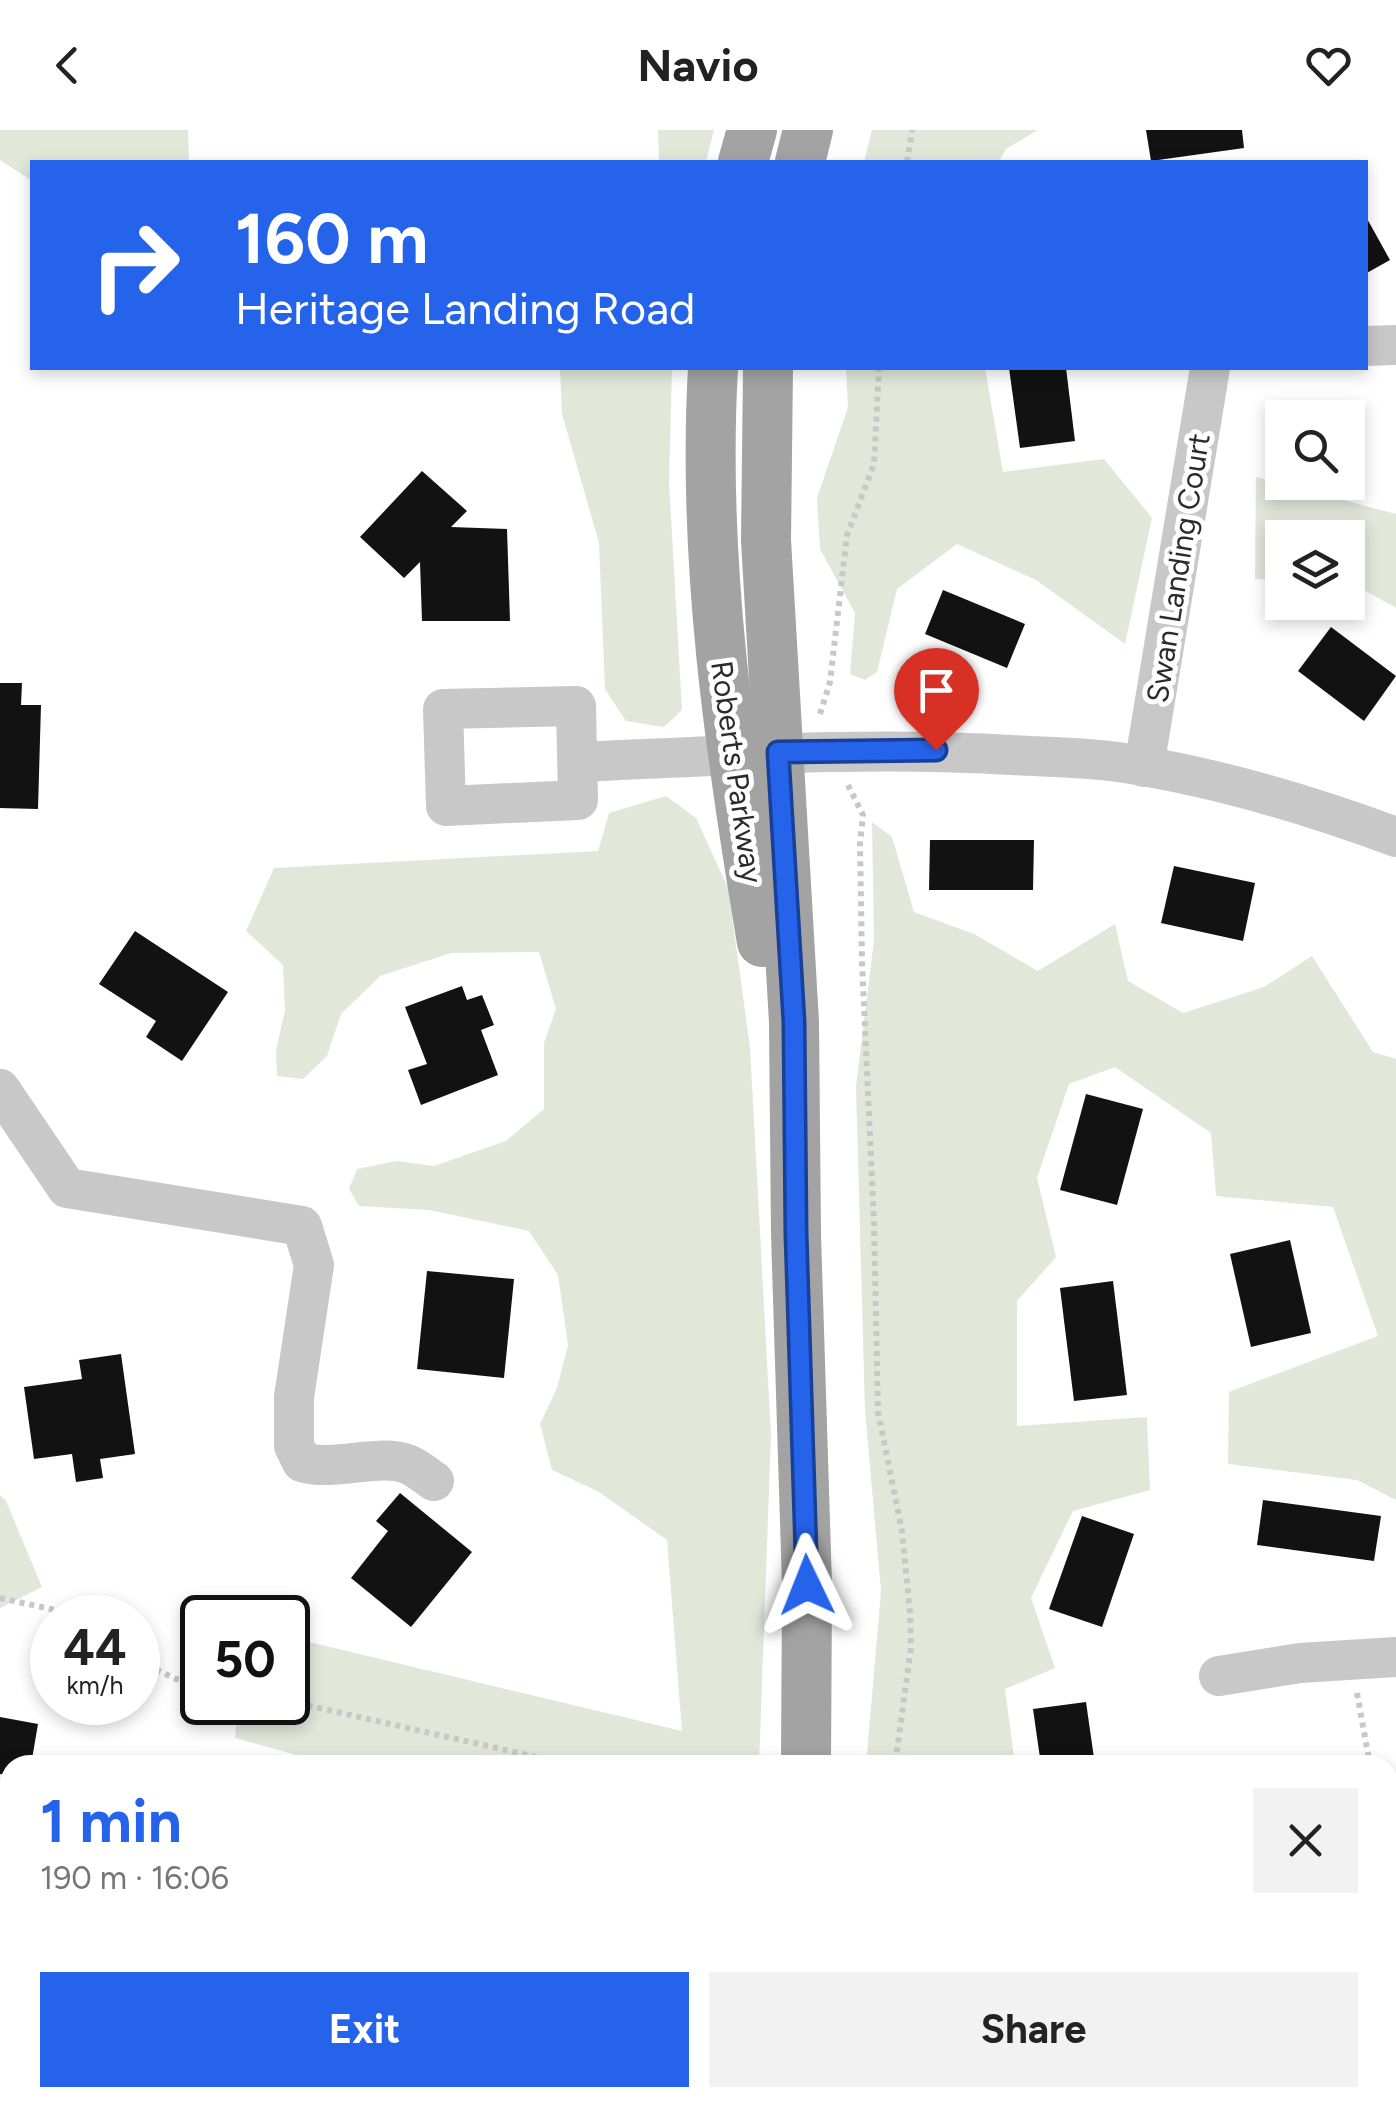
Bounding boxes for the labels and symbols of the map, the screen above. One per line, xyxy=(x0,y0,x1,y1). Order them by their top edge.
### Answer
street label: Swan Landing Court xyxy=(1138,431,1218,705)
pin xyxy=(894,648,979,751)
street label: Roberts Parkway xyxy=(703,658,771,886)
position arrow xyxy=(755,1533,859,1637)
speed limit sign: 50 xyxy=(180,1595,310,1725)

